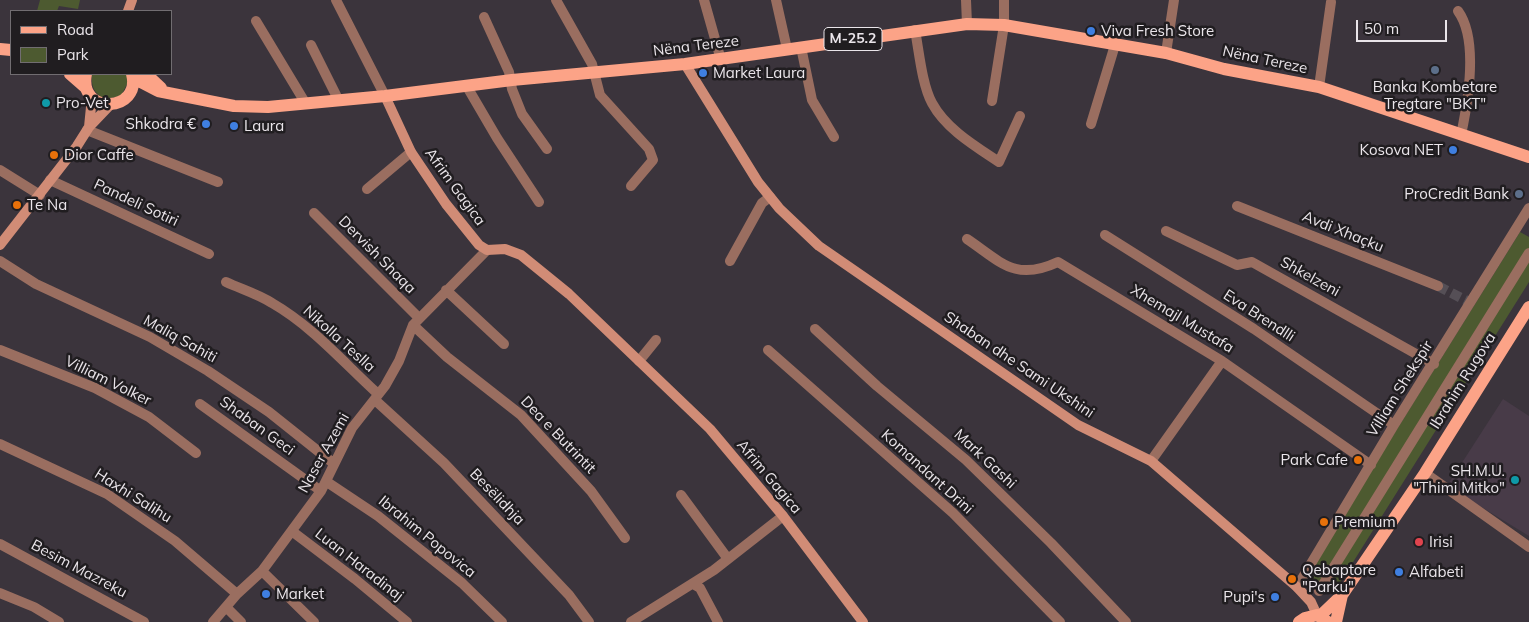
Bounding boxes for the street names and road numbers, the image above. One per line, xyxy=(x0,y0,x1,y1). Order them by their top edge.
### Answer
road number: M-25.2 xyxy=(824,28,882,50)
street label: Nëna Tereze xyxy=(652,32,740,60)
street label: Nëna Tereze xyxy=(1221,42,1309,78)
street label: Afrim Gagica xyxy=(421,145,489,229)
street label: Pandeli Sotiri xyxy=(91,176,181,230)
street label: Avdi Xhaçku xyxy=(1300,207,1386,257)
street label: Dervish Shaqa xyxy=(335,213,419,297)
street label: Shkelzeni xyxy=(1277,253,1343,301)
street label: Xhemajl Mustafa xyxy=(1127,281,1237,357)
street label: Eva Brendlli xyxy=(1220,286,1298,346)
street label: Nikolla Teslla xyxy=(299,302,379,376)
street label: Shaban dhe Sami Ukshini xyxy=(940,308,1098,422)
street label: Maliq Sahiti xyxy=(140,311,220,367)
street label: Ibrahim Rugova xyxy=(1426,330,1500,432)
street label: Villiam Shekspir xyxy=(1363,338,1437,440)
street label: Villiam Volker xyxy=(62,352,154,410)
street label: Shaban Geci xyxy=(216,393,298,459)
street label: Dea e Butrintit xyxy=(517,393,599,477)
street label: Naser Azemi xyxy=(295,410,353,496)
street label: Komandant Drini xyxy=(877,426,977,518)
street label: Mark Gashi xyxy=(950,426,1020,492)
street label: Afrim Gagica xyxy=(733,436,805,518)
street label: Haxhi Salihu xyxy=(91,465,175,527)
street label: Besëlidhja xyxy=(466,465,528,529)
street label: Ibrahim Popovica xyxy=(375,492,479,582)
street label: Luan Haradinaj xyxy=(311,525,407,605)
street label: Besim Mazreku xyxy=(28,536,130,602)

